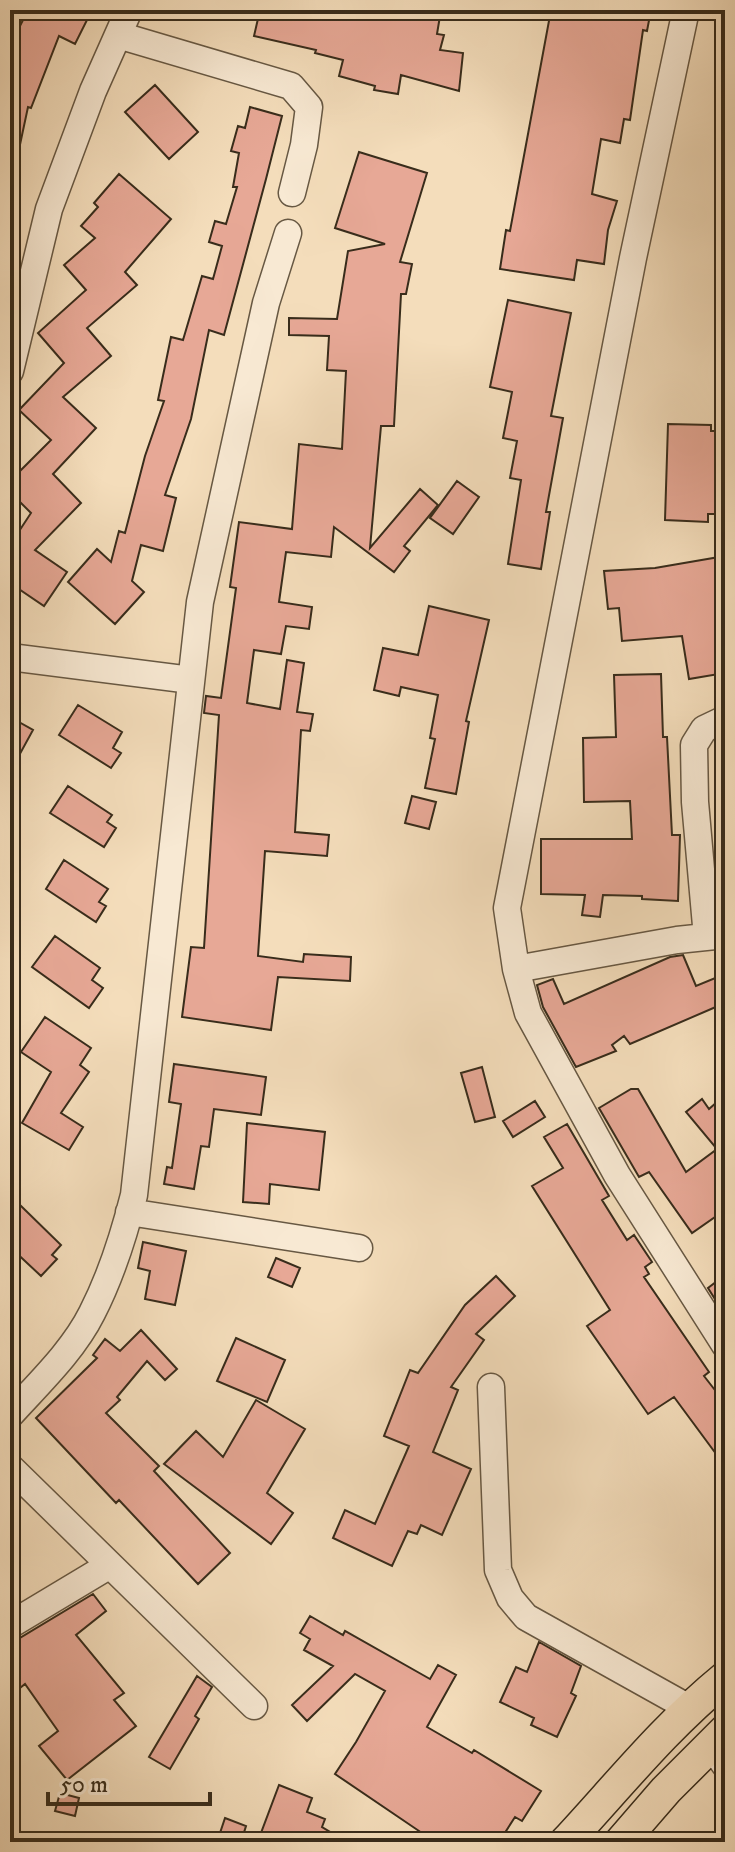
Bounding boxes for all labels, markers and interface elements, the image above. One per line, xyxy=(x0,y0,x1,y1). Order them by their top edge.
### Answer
scale bar xyxy=(48,1756,210,1806)
text: 50 m xyxy=(60,1770,108,1800)

